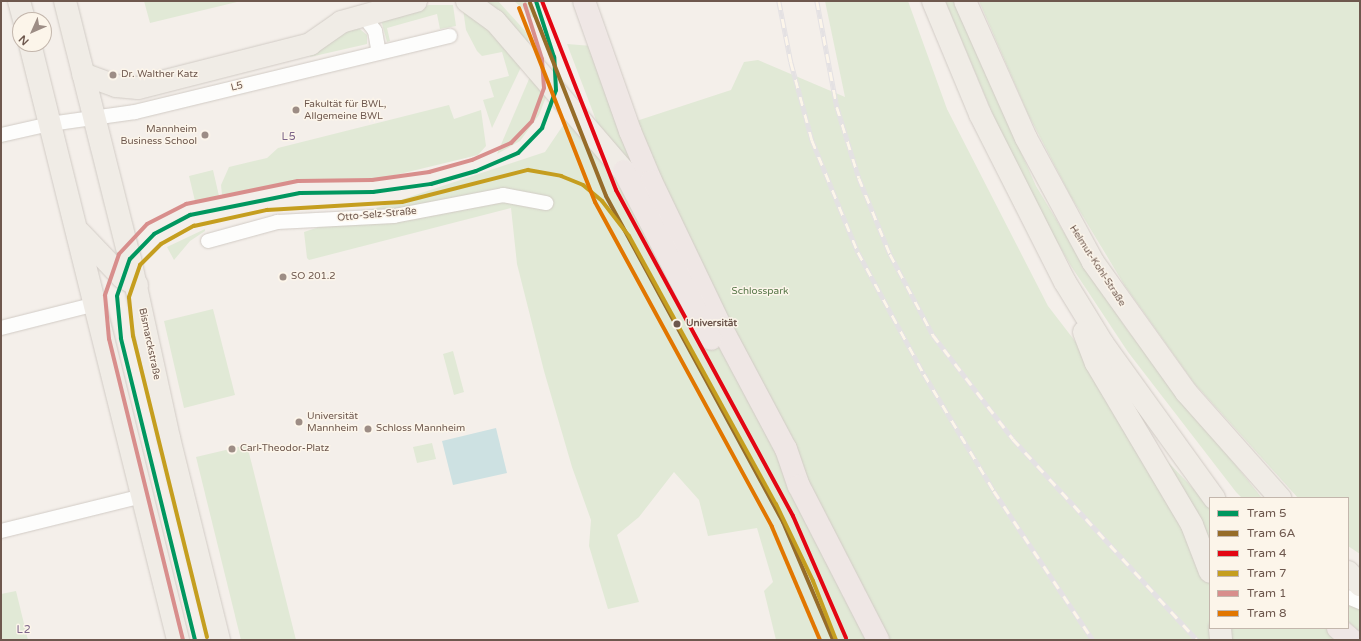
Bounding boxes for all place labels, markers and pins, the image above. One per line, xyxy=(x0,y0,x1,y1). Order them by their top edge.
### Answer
place label: Dr. Walther Katz xyxy=(121,69,198,81)
marker: Dr. Walther Katz xyxy=(108,70,118,80)
place label: Fakultät für BWL, Allgemeine BWL xyxy=(304,98,386,122)
marker: Fakultät für BWL, Allgemeine BWL xyxy=(291,105,301,115)
place label: Mannheim Business School xyxy=(121,123,197,146)
marker: Mannheim Business School xyxy=(200,130,210,140)
place label: SO 201.2 xyxy=(291,271,336,283)
marker: SO 201.2 xyxy=(278,272,288,282)
marker: Universität xyxy=(670,317,684,331)
place label: Universität xyxy=(686,318,737,330)
place label: Universität Mannheim xyxy=(307,410,358,434)
marker: Universität Mannheim xyxy=(294,417,304,427)
place label: Schloss Mannheim xyxy=(376,423,465,435)
marker: Schloss Mannheim xyxy=(363,424,373,434)
place label: Carl-Theodor-Platz xyxy=(240,443,329,455)
marker: Carl-Theodor-Platz xyxy=(227,444,237,454)

